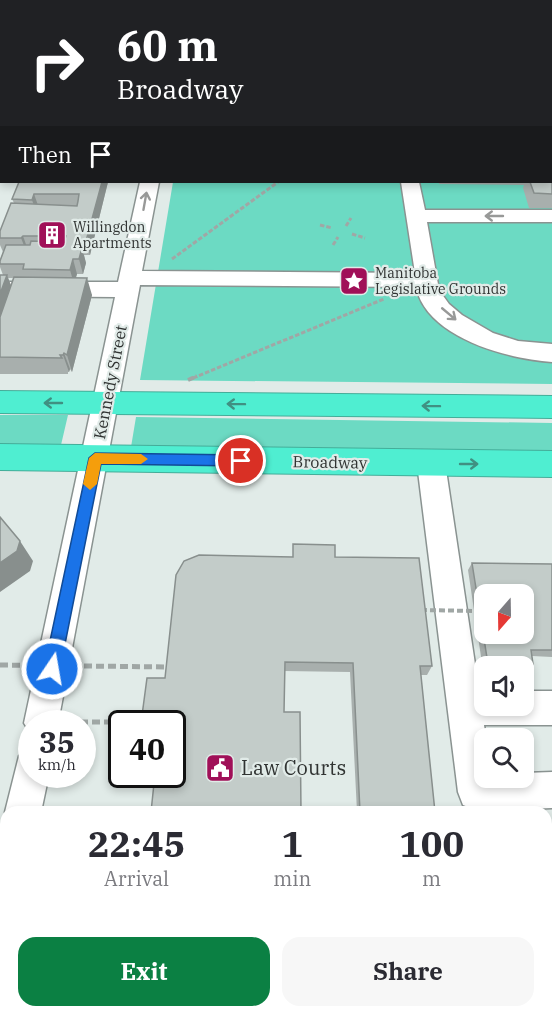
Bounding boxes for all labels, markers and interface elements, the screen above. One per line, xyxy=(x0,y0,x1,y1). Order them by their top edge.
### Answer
text: 60 m xyxy=(117,18,218,73)
icon: right xyxy=(18,24,96,102)
text: Broadway xyxy=(117,71,243,106)
icon: arrive xyxy=(84,138,117,171)
text: Then xyxy=(18,140,72,169)
one-way arrow xyxy=(140,192,151,212)
one-way arrow xyxy=(484,210,504,222)
place label: Willingdon Apartments xyxy=(73,218,152,252)
building icon: Willingdon Apartments xyxy=(36,219,68,251)
place label: Manitoba Legislative Grounds xyxy=(375,264,506,298)
place icon: Manitoba Legislative Grounds xyxy=(338,265,370,297)
one-way arrow xyxy=(441,308,457,321)
street label: Kennedy Street xyxy=(89,323,131,441)
one-way arrow xyxy=(43,397,63,409)
one-way arrow xyxy=(226,398,246,410)
one-way arrow xyxy=(421,400,441,412)
pin xyxy=(215,435,266,486)
icon: arrive xyxy=(224,444,257,477)
street label: Broadway xyxy=(292,451,368,473)
one-way arrow xyxy=(458,458,478,470)
north arrow xyxy=(474,584,534,644)
map controls xyxy=(474,584,534,788)
position arrow xyxy=(20,637,84,701)
button: sound xyxy=(474,656,534,716)
speed limit sign: 40 xyxy=(108,710,186,788)
text: 35 xyxy=(39,722,75,761)
button: search xyxy=(474,728,534,788)
public building icon: Law Courts xyxy=(204,752,236,784)
place label: Law Courts xyxy=(241,754,346,781)
text: km/h xyxy=(38,755,76,774)
text: 22:45 xyxy=(88,820,185,867)
text: 1 xyxy=(281,820,303,867)
text: 100 xyxy=(399,820,464,867)
text: Arrival xyxy=(104,865,169,892)
text: min xyxy=(273,865,311,892)
text: m xyxy=(422,865,441,892)
button: Exit xyxy=(18,937,270,1006)
button: Share xyxy=(282,937,534,1006)

